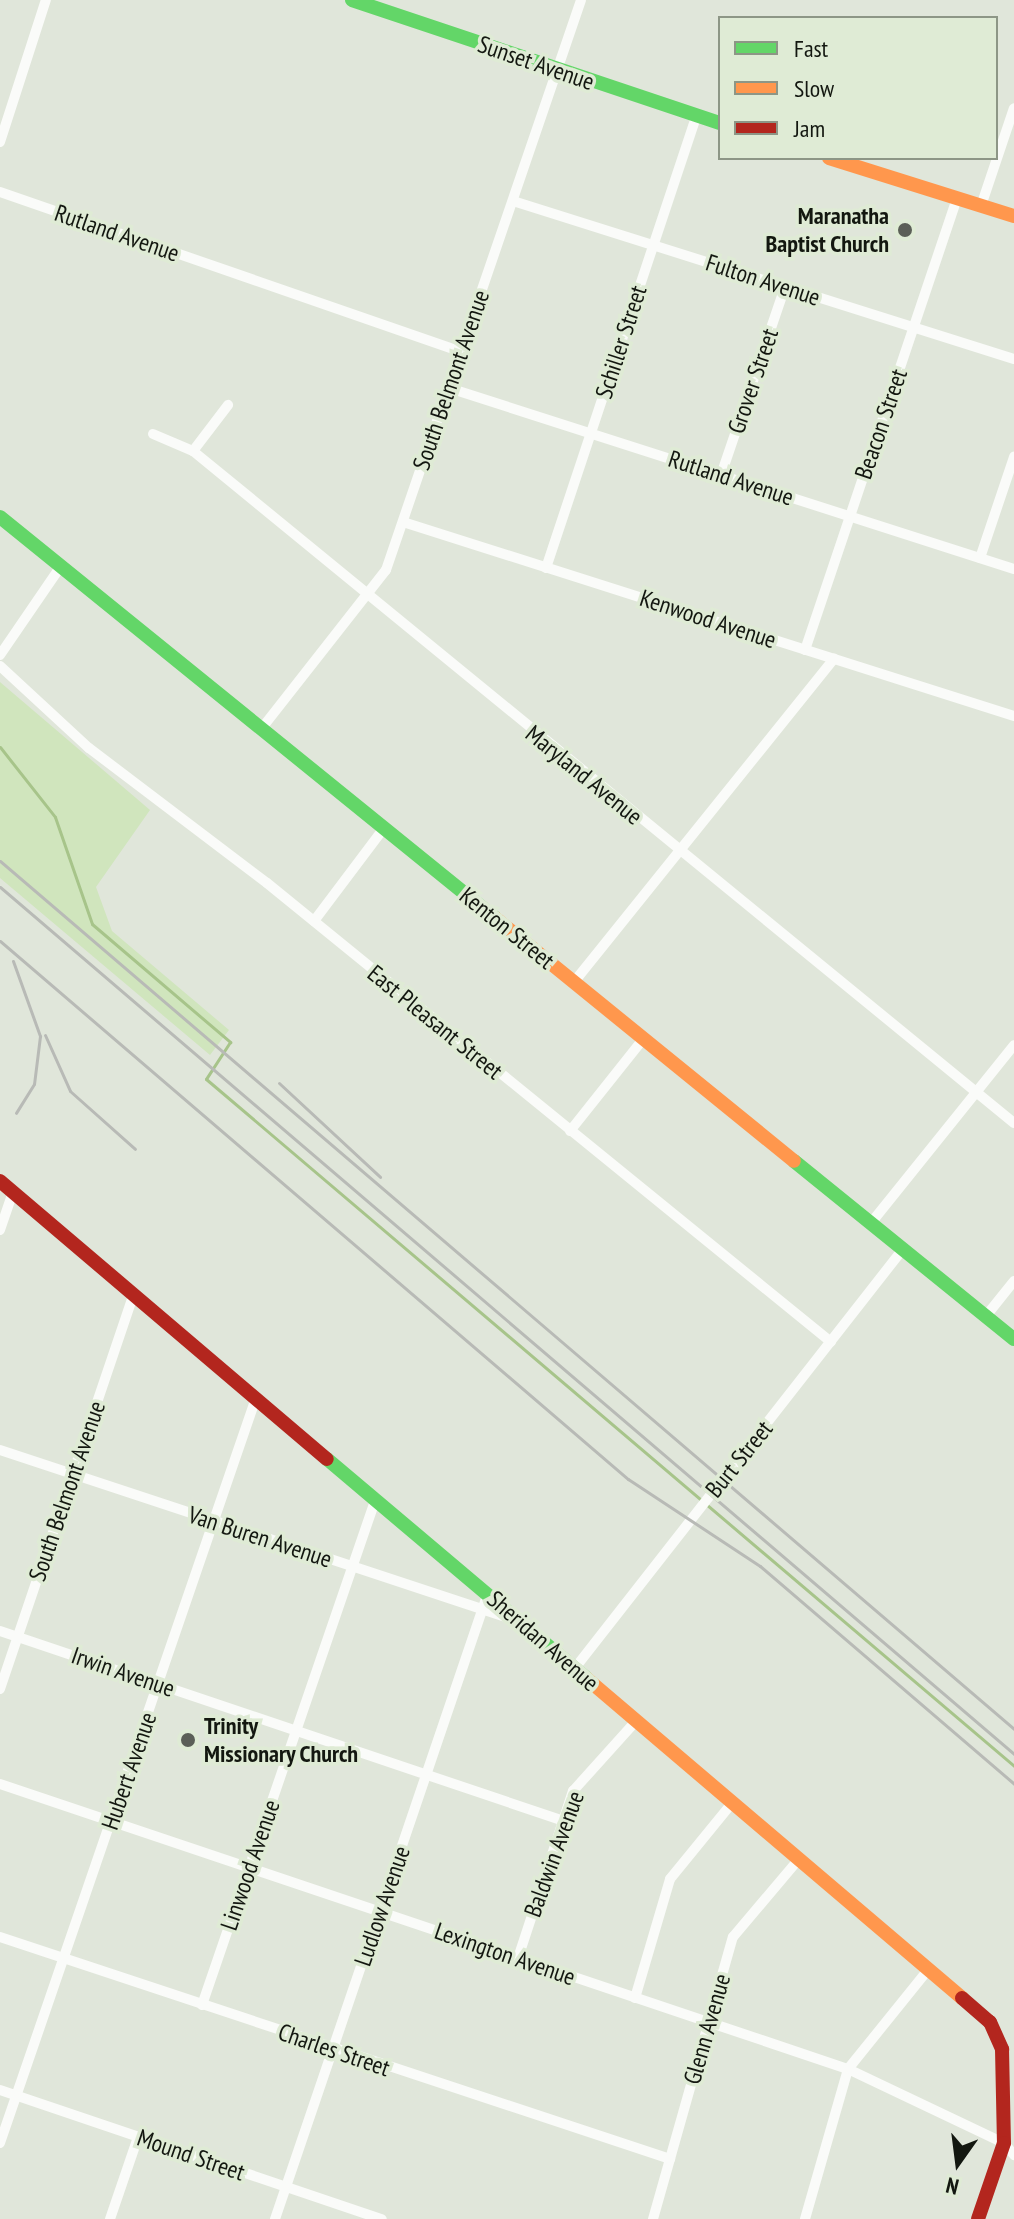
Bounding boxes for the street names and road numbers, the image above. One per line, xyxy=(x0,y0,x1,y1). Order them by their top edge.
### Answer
street label: Sunset Avenue xyxy=(474,30,598,96)
street label: Rutland Avenue xyxy=(51,198,183,268)
street label: Fulton Avenue xyxy=(702,248,824,312)
street label: Schiller Street xyxy=(589,282,653,402)
street label: South Belmont Avenue xyxy=(407,286,495,474)
street label: Grover Street xyxy=(722,325,784,437)
street label: Beacon Street xyxy=(849,365,913,483)
street label: Rutland Avenue xyxy=(665,444,797,512)
street label: Kenwood Avenue xyxy=(636,583,780,655)
street label: Maryland Avenue xyxy=(520,719,648,831)
street label: Kenton Street xyxy=(454,881,560,975)
street label: East Pleasant Street xyxy=(362,959,508,1085)
street label: South Belmont Avenue xyxy=(23,1397,111,1585)
street label: Burt Street xyxy=(699,1415,779,1503)
street label: Van Buren Avenue xyxy=(184,1500,336,1574)
street label: Sheridan Avenue xyxy=(481,1585,605,1697)
street label: Irwin Avenue xyxy=(67,1641,179,1703)
street label: Hubert Avenue xyxy=(95,1708,163,1834)
street label: Baldwin Avenue xyxy=(518,1787,590,1921)
street label: Linwood Avenue xyxy=(214,1796,286,1934)
street label: Ludlow Avenue xyxy=(348,1842,416,1970)
street label: Lexington Avenue xyxy=(431,1916,579,1992)
street label: Glenn Avenue xyxy=(677,1970,737,2088)
street label: Charles Street xyxy=(274,2017,394,2083)
street label: Mound Street xyxy=(133,2123,249,2187)

